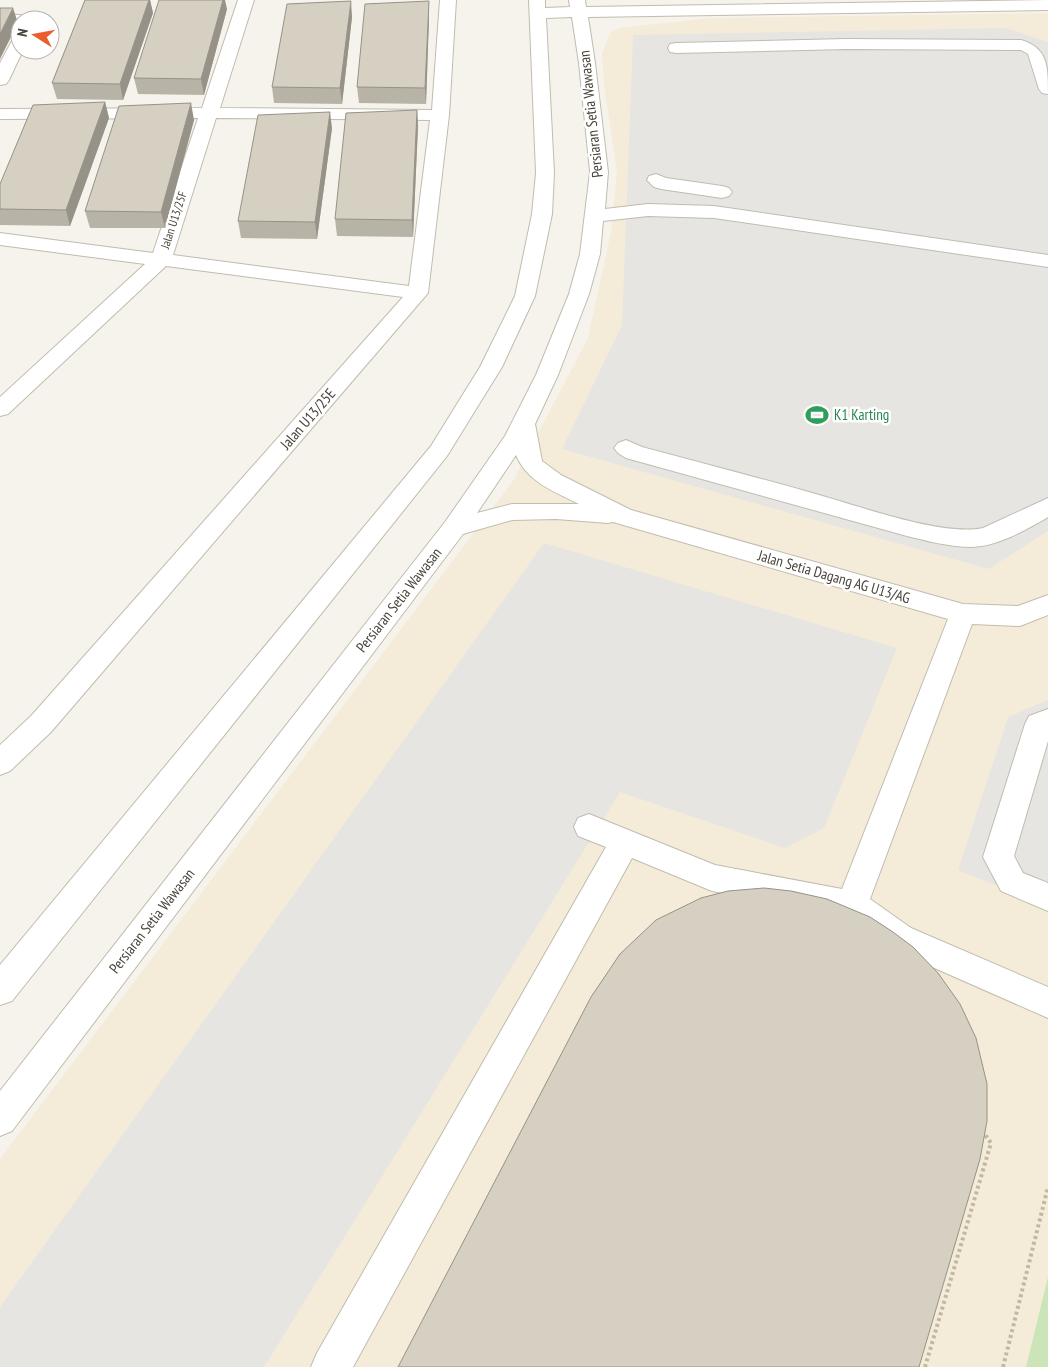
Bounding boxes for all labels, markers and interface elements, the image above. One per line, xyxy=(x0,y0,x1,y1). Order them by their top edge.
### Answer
north arrow xyxy=(10,10,60,60)
text: N xyxy=(13,27,32,38)
street label: Persiaran Setia Wawasan xyxy=(574,49,607,179)
street label: Jalan U13/25F xyxy=(157,189,190,251)
street label: Jalan U13/25E xyxy=(275,384,339,454)
sports icon: K1 Karting xyxy=(804,402,830,428)
place label: K1 Karting xyxy=(834,405,889,424)
street label: Persiaran Setia Wawasan xyxy=(352,543,445,656)
street label: Jalan Setia Dagang AG U13/AG xyxy=(755,545,912,607)
street label: Persiaran Setia Wawasan xyxy=(105,864,198,977)

